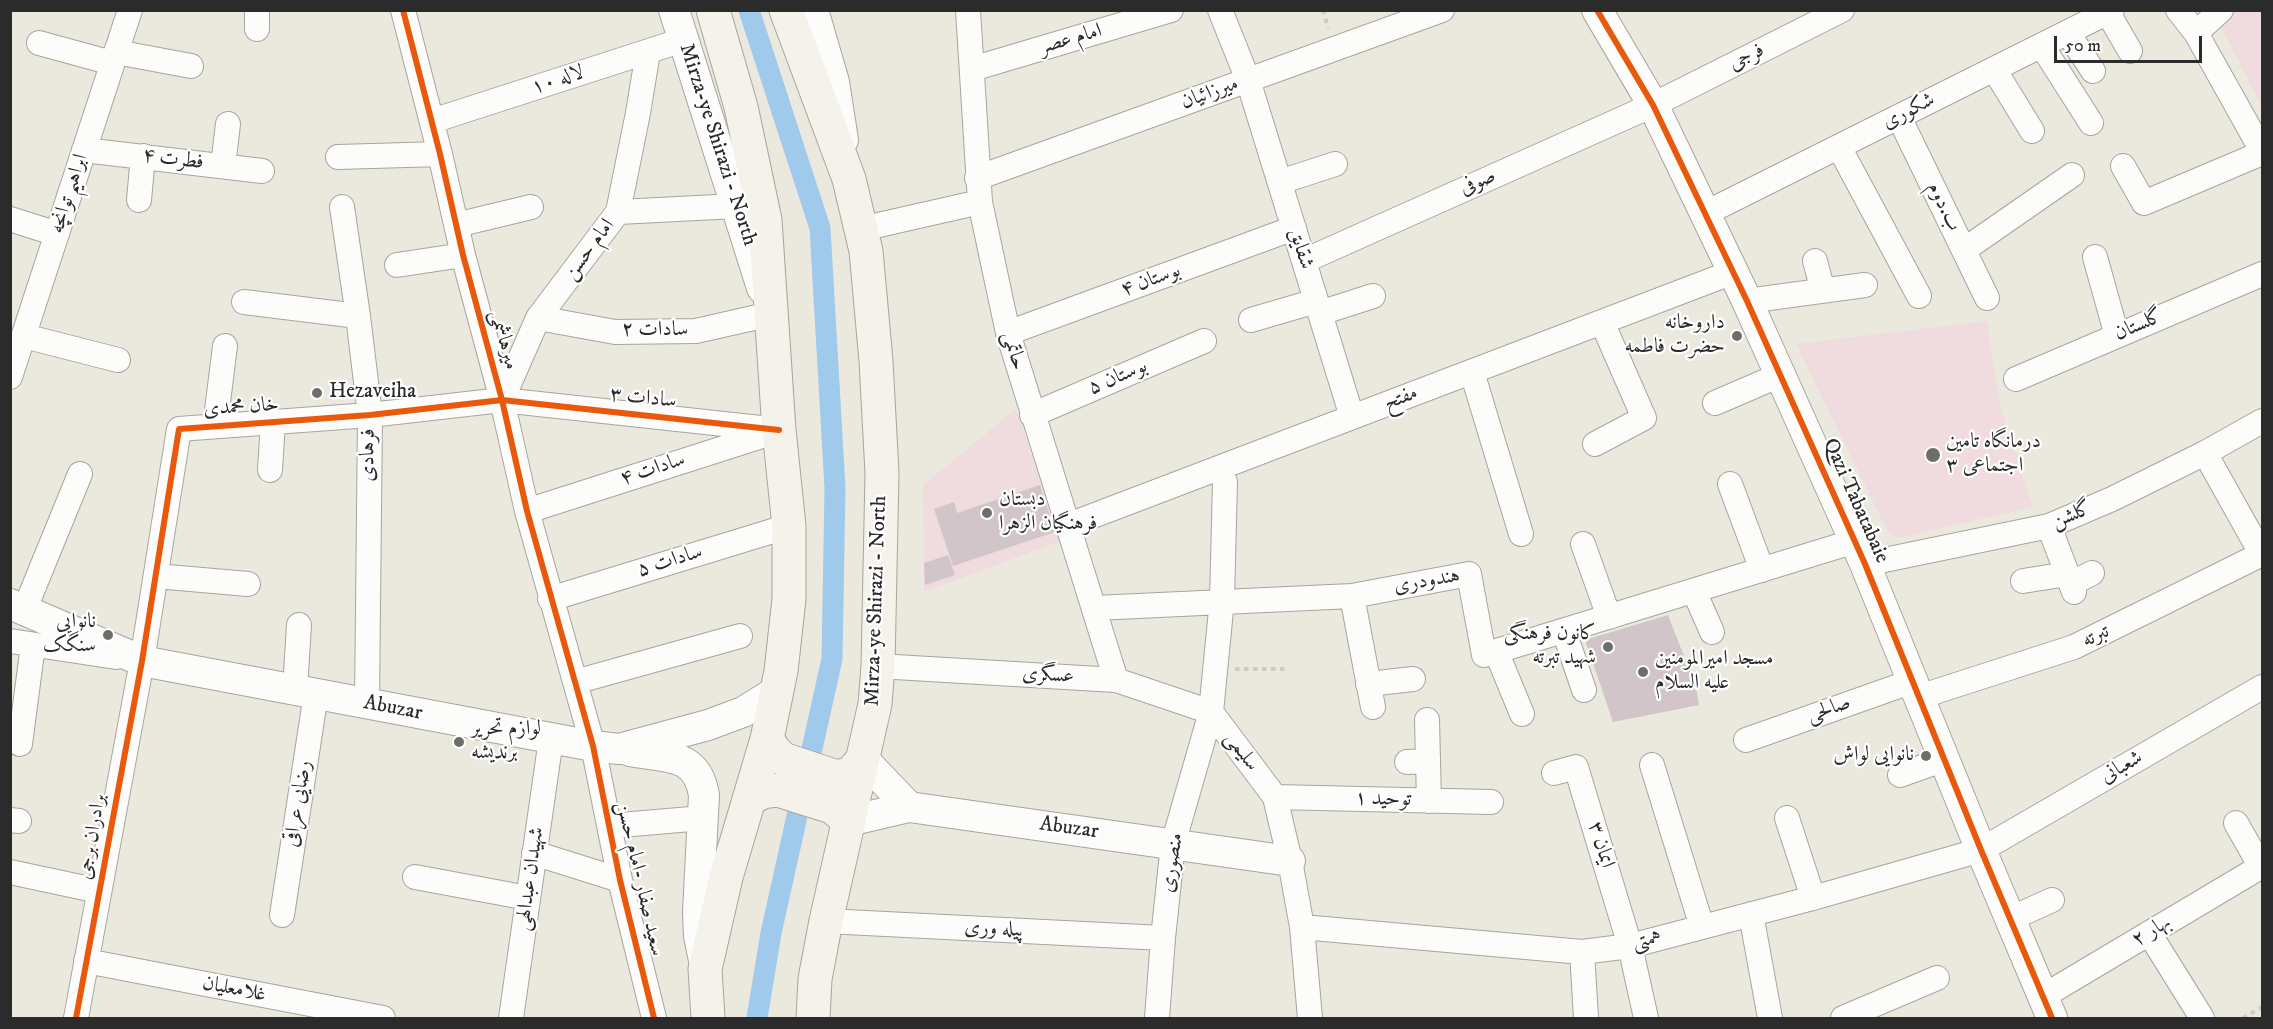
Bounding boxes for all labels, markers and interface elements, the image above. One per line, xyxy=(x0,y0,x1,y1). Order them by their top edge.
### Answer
street label: امام عصر xyxy=(1037,19,1105,61)
scale bar xyxy=(2057,24,2206,62)
text: 50 m xyxy=(2065,35,2101,57)
street label: فرجی xyxy=(1725,39,1769,77)
street label: Mirza-ye Shirazi - North xyxy=(672,41,762,249)
street label: لاله ۱۰ xyxy=(528,61,588,101)
street label: میرزائیان xyxy=(1178,72,1242,116)
street label: شکوری xyxy=(1878,88,1940,136)
street label: فطرت ۴ xyxy=(141,144,205,176)
street label: ابراهیم توانچه xyxy=(45,151,95,237)
street label: صوفی xyxy=(1456,164,1500,202)
street label: ب.دوم xyxy=(1920,178,1966,236)
street label: امام حسن xyxy=(559,214,621,286)
street label: شقایق xyxy=(1282,226,1318,272)
street label: بوستان ۴ xyxy=(1118,259,1184,303)
street label: گلستان xyxy=(2111,305,2167,347)
street label: میرهاشمی xyxy=(483,307,523,373)
place label: داروخانه حضرت فاطمه xyxy=(1624,311,1725,361)
street label: سادات ۲ xyxy=(622,318,688,344)
street label: حاتمی xyxy=(996,329,1030,373)
marker: داروخانه حضرت فاطمه xyxy=(1730,329,1744,343)
street label: بوستان ۵ xyxy=(1085,354,1151,402)
place label: Hezaveiha xyxy=(329,380,416,406)
street label: مفتح xyxy=(1380,381,1422,417)
street label: سادات ۳ xyxy=(608,383,678,415)
marker: Hezaveiha xyxy=(310,386,324,400)
street label: خان محمدی xyxy=(203,393,279,423)
street label: فرهادی xyxy=(356,428,382,482)
place label: درمانگاه تامین اجتماعی ۳ xyxy=(1946,430,2041,480)
street label: Qazi Tabatabaie xyxy=(1816,435,1894,567)
marker: درمانگاه تامین اجتماعی ۳ xyxy=(1924,446,1942,464)
street label: سادات ۴ xyxy=(617,448,689,492)
place label: دبستان فرهنگیان الزهرا xyxy=(999,488,1097,538)
street label: Mirza-ye Shirazi - North xyxy=(861,495,893,707)
street label: گلشن xyxy=(2048,497,2096,535)
marker: دبستان فرهنگیان الزهرا xyxy=(980,506,994,520)
street label: سادات ۵ xyxy=(634,540,706,584)
street label: هندودری xyxy=(1392,564,1462,600)
place label: نانوایی سنگک xyxy=(43,610,96,660)
street label: تبرته xyxy=(2078,620,2114,654)
place label: کانون فرهنگی شهید تبرته xyxy=(1504,622,1596,672)
marker: نانوایی سنگک xyxy=(101,628,115,642)
marker: کانون فرهنگی شهید تبرته xyxy=(1601,640,1615,654)
place label: مسجد امیرالمومنین علیه السلام xyxy=(1655,647,1773,697)
street label: عسگری xyxy=(1021,662,1075,690)
marker: مسجد امیرالمومنین علیه السلام xyxy=(1636,665,1650,679)
street label: Abuzar xyxy=(362,691,424,727)
street label: صالحی xyxy=(1804,691,1854,729)
place label: لوازم تحریر برندیشه xyxy=(471,717,541,767)
street label: سلیمی xyxy=(1218,727,1264,777)
marker: لوازم تحریر برندیشه xyxy=(452,735,466,749)
place label: نانوایی لواش xyxy=(1833,743,1914,769)
street label: شعبانی xyxy=(2096,746,2148,790)
marker: نانوایی لواش xyxy=(1919,749,1933,763)
street label: رضایی عراقی xyxy=(280,759,318,849)
street label: توحید ۱ xyxy=(1354,787,1412,813)
street label: برادران برجی xyxy=(73,792,113,882)
street label: سعید صفار -امام حسن xyxy=(609,799,669,959)
street label: Abuzar xyxy=(1038,812,1100,846)
street label: ایمان ۳ xyxy=(1581,819,1619,871)
street label: شهیدان عبدالهی xyxy=(511,825,551,933)
street label: منصوری xyxy=(1156,831,1190,895)
street label: بهار ۲ xyxy=(2128,911,2176,953)
street label: پیله وری xyxy=(964,916,1024,944)
street label: همتی xyxy=(1630,925,1664,957)
street label: غلامعلیان xyxy=(200,971,268,1009)

